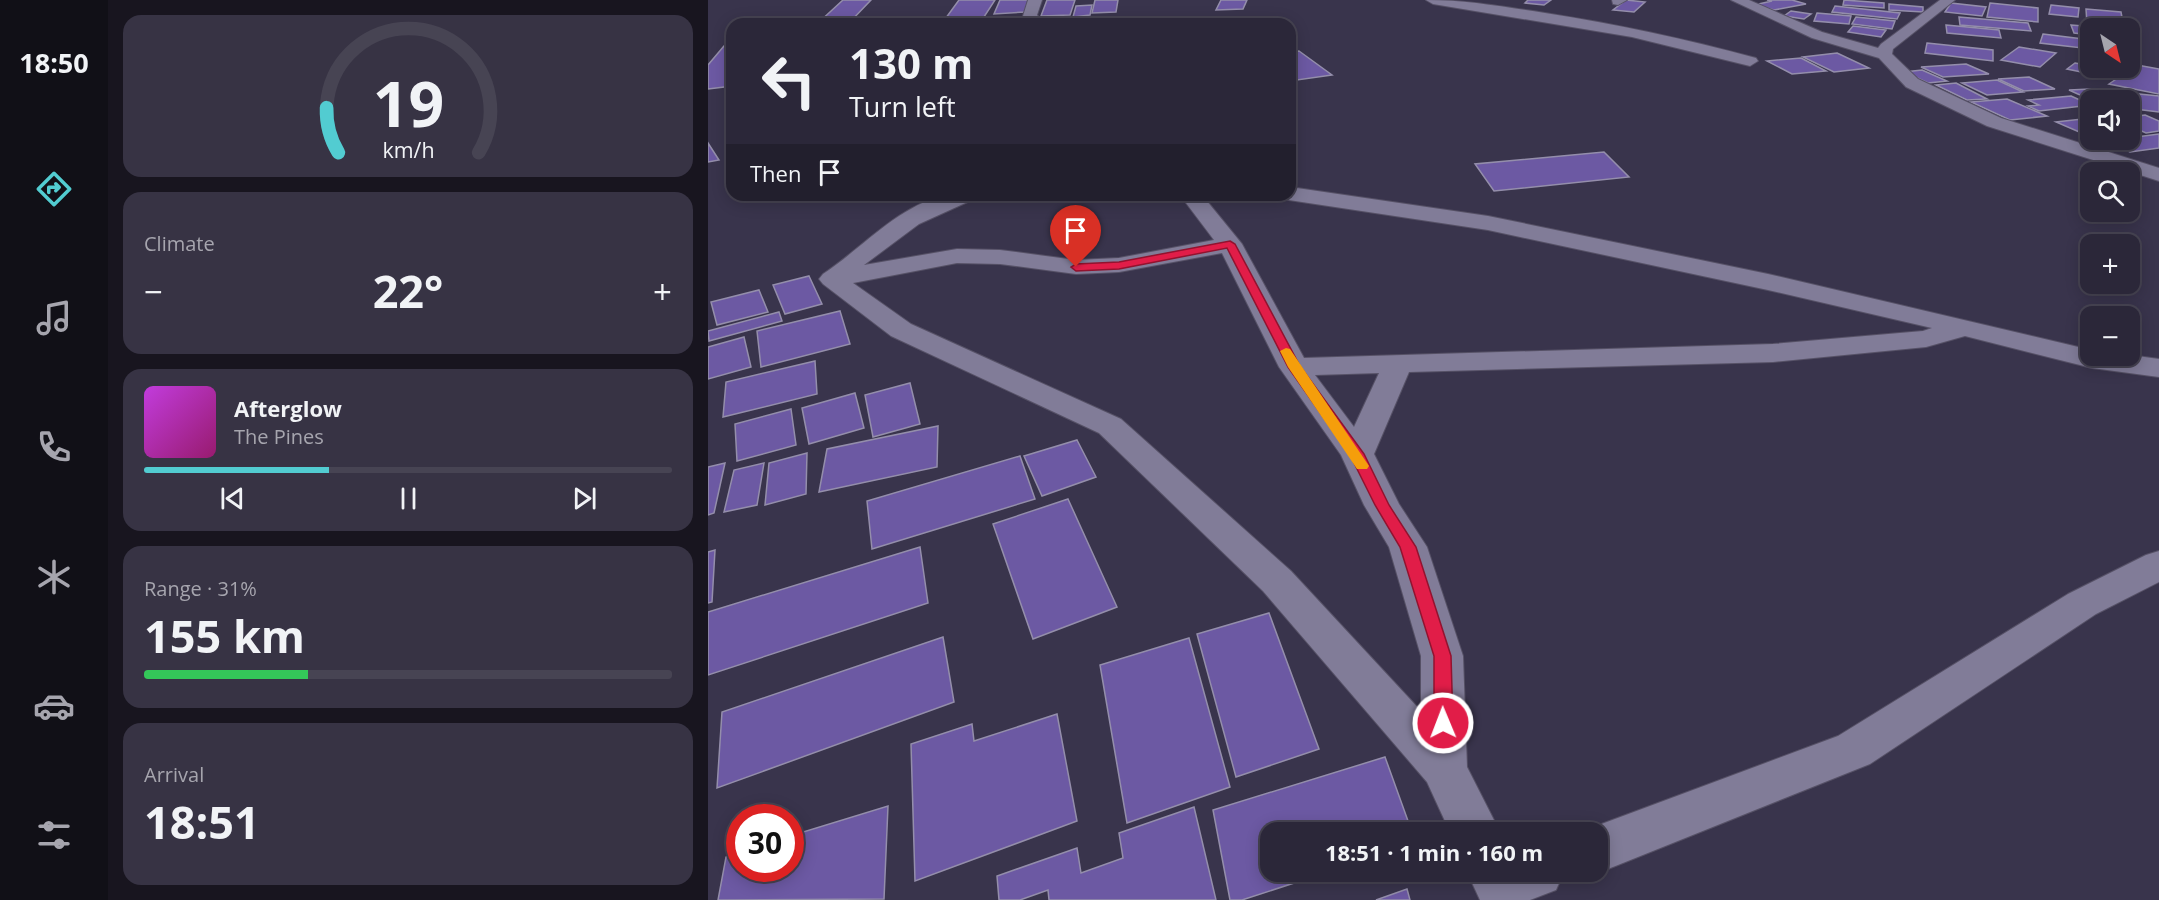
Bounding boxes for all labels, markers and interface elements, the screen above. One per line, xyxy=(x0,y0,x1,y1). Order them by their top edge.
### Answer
north arrow xyxy=(2080,18,2140,78)
map controls xyxy=(2080,18,2140,366)
text: 130 m xyxy=(849,34,973,91)
icon: left xyxy=(750,42,828,120)
text: 18:50 xyxy=(19,44,89,81)
text: 19 xyxy=(372,60,444,145)
text: Turn left xyxy=(849,88,956,125)
button: sound xyxy=(2080,90,2140,150)
text: km/h xyxy=(382,135,434,164)
icon: arrive xyxy=(813,156,846,189)
text: Then xyxy=(750,158,801,188)
button: search xyxy=(2080,162,2140,222)
icon: directions xyxy=(33,168,75,210)
pin xyxy=(1050,205,1101,267)
icon: arrive xyxy=(1059,214,1092,247)
text: Climate xyxy=(144,230,215,257)
button: + xyxy=(2080,234,2140,294)
text: 22° xyxy=(373,260,443,321)
text: − xyxy=(144,269,163,314)
text: + xyxy=(653,269,672,314)
icon: music xyxy=(33,297,75,339)
button: − xyxy=(2080,306,2140,366)
text: Afterglow xyxy=(234,393,342,423)
text: The Pines xyxy=(234,423,324,450)
icon: phone xyxy=(33,426,75,468)
icon: previous xyxy=(216,482,249,515)
icon: pause xyxy=(392,482,425,515)
icon: next xyxy=(568,482,601,515)
icon: climate xyxy=(33,556,75,598)
text: Range · 31% xyxy=(144,575,257,602)
text: 155 km xyxy=(144,605,305,666)
icon: car xyxy=(33,685,75,727)
position arrow xyxy=(1411,691,1475,755)
text: Arrival xyxy=(144,761,204,788)
text: 18:51 xyxy=(144,791,260,852)
speed limit sign: 30 xyxy=(726,804,804,882)
icon: filters xyxy=(33,814,75,856)
text: 18:51 · 1 min · 160 m xyxy=(1325,837,1543,867)

